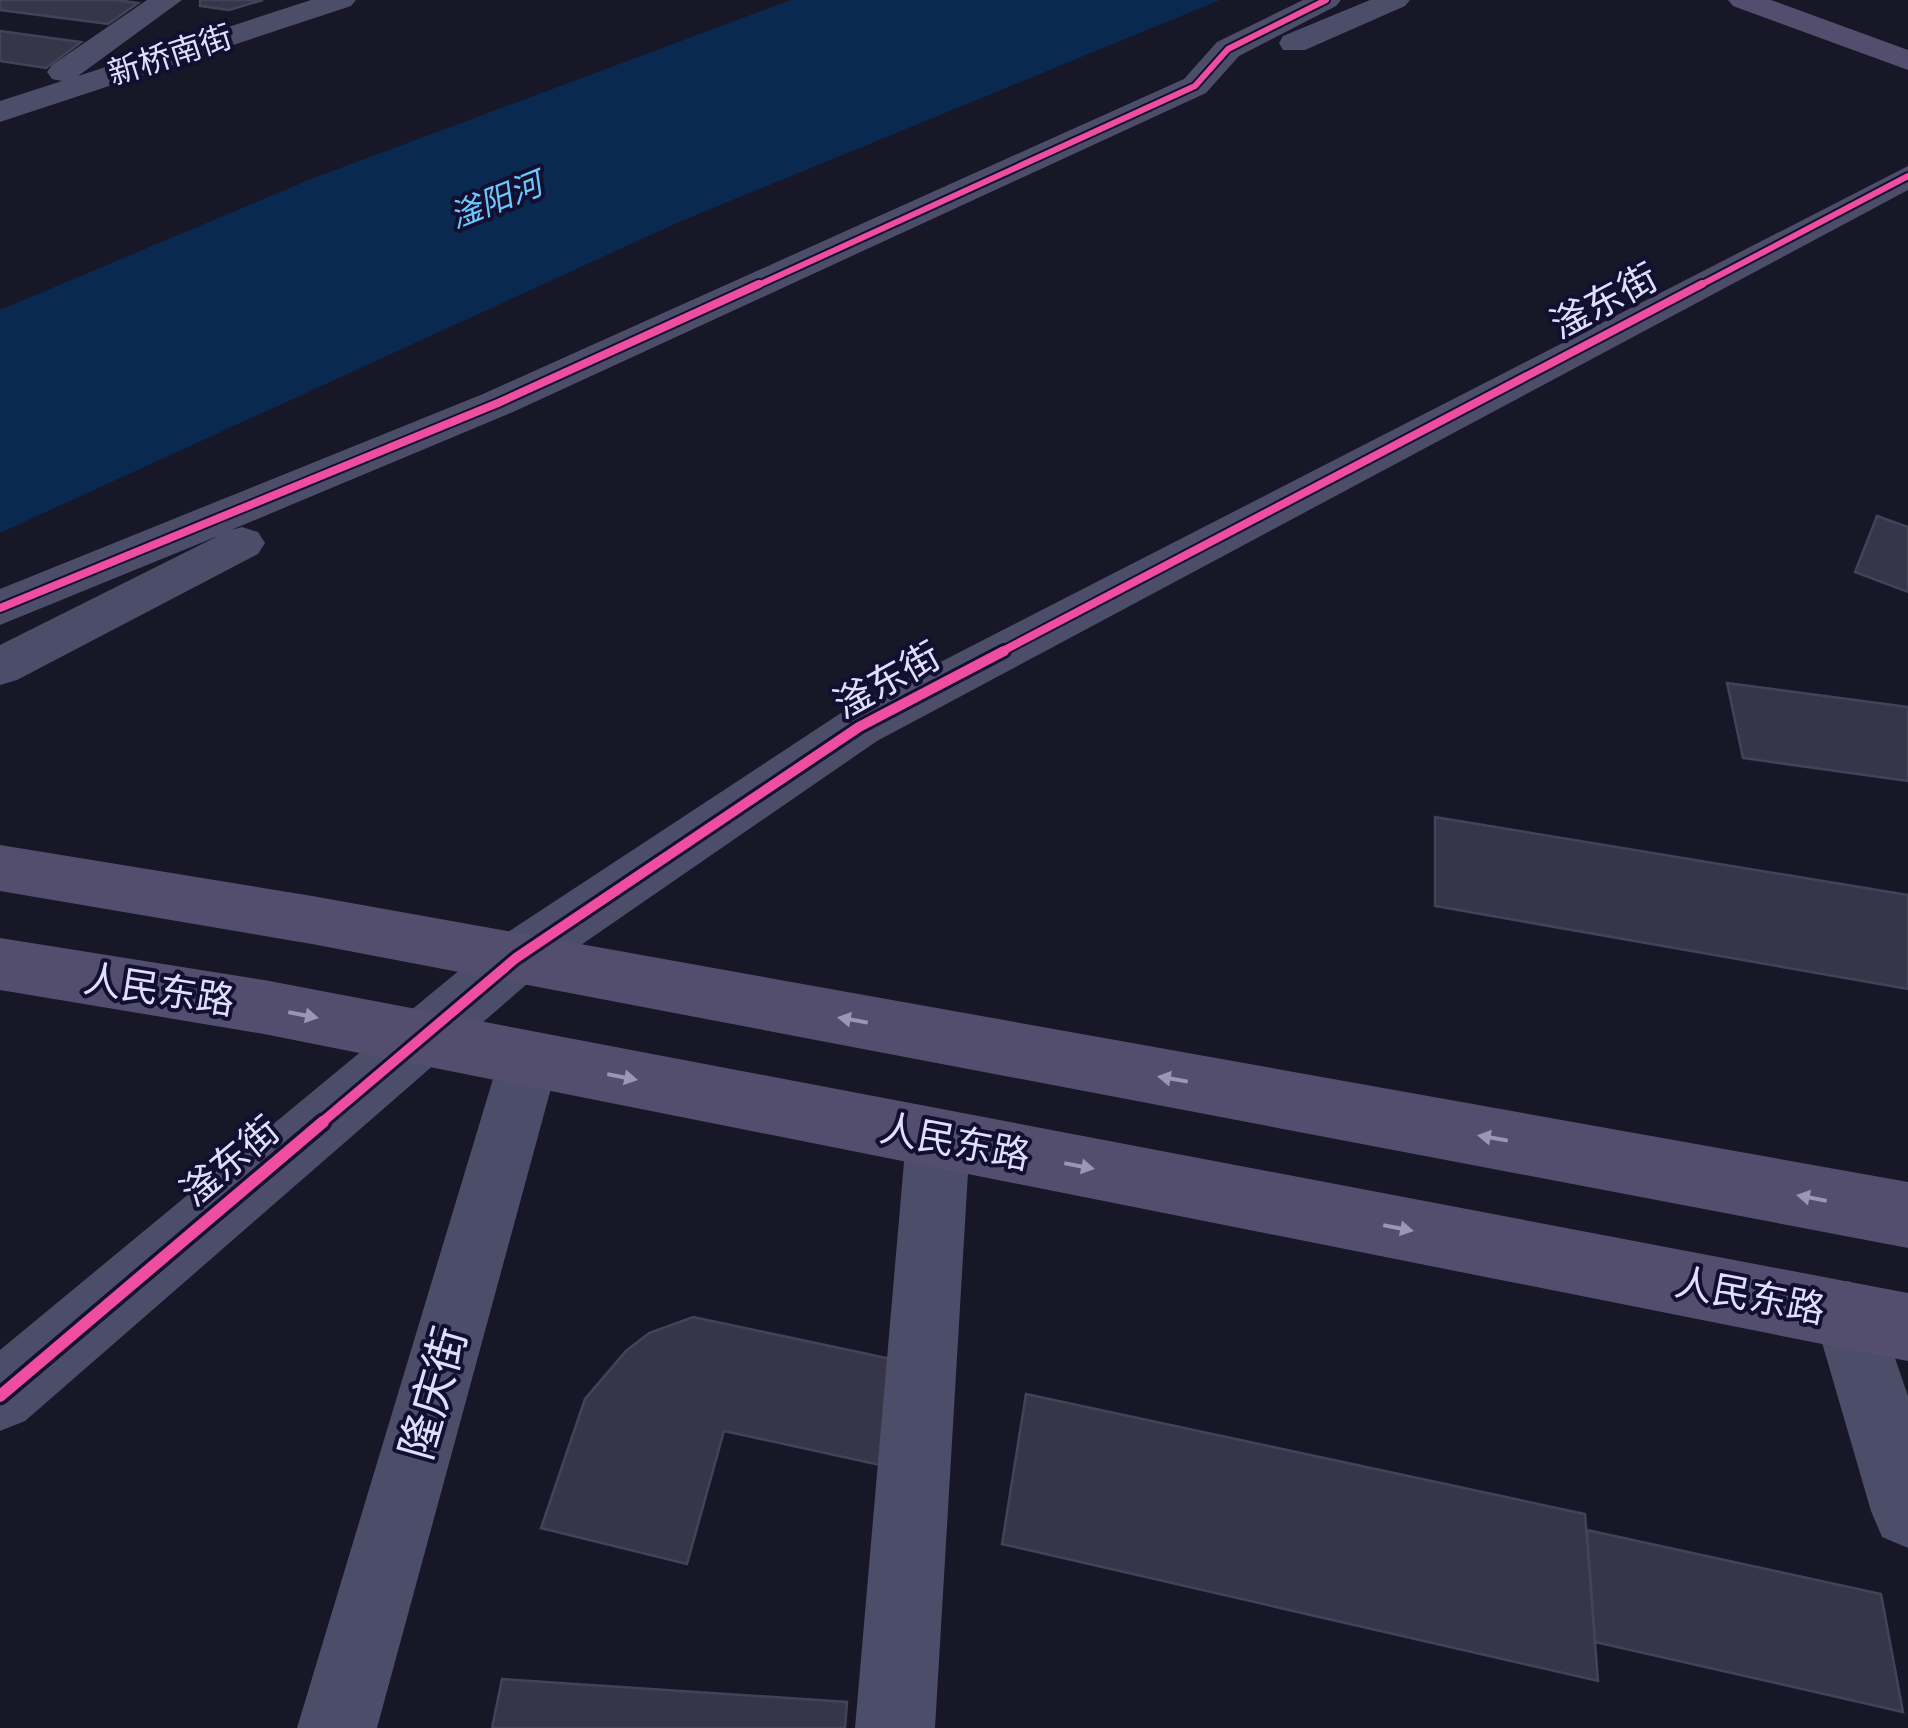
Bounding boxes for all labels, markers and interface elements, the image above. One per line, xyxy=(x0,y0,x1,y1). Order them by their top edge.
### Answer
street label: 新桥南街 xyxy=(104,18,237,93)
water label: 滏阳河 xyxy=(445,163,553,236)
street label: 滏东街 xyxy=(1543,255,1665,348)
street label: 滏东街 xyxy=(826,633,948,728)
street label: 人民东路 xyxy=(80,956,238,1025)
one-way arrow xyxy=(288,1008,319,1024)
one-way arrow xyxy=(837,1012,869,1027)
one-way arrow xyxy=(607,1070,638,1085)
one-way arrow xyxy=(1157,1071,1188,1086)
street label: 人民东路 xyxy=(876,1106,1034,1179)
street label: 滏东街 xyxy=(172,1108,288,1215)
one-way arrow xyxy=(1476,1130,1508,1145)
one-way arrow xyxy=(1064,1159,1095,1174)
one-way arrow xyxy=(1796,1189,1827,1205)
one-way arrow xyxy=(1383,1221,1414,1236)
street label: 人民东路 xyxy=(1671,1260,1829,1333)
street label: 隆庆街 xyxy=(390,1321,478,1465)

